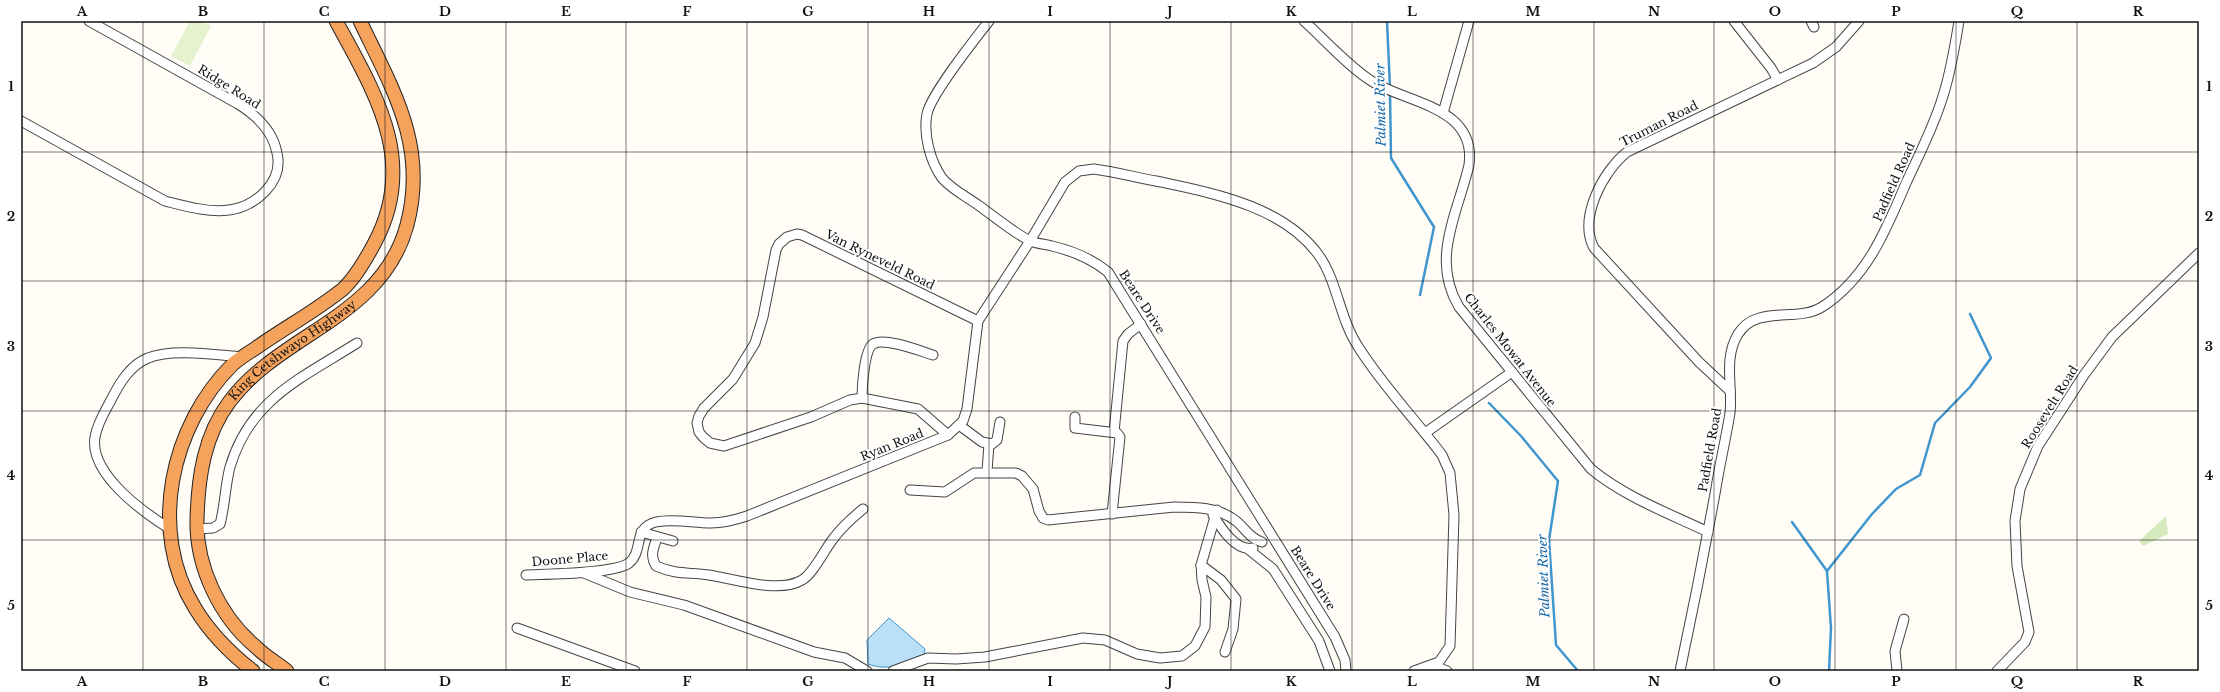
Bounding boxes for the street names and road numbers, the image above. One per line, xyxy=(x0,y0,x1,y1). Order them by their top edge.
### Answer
street label: Ridge Road xyxy=(195,61,263,112)
street label: Truman Road xyxy=(1617,97,1700,150)
street label: Padfield Road xyxy=(1869,140,1918,224)
street label: Van Ryneveld Road xyxy=(822,226,937,293)
street label: Beare Drive xyxy=(1116,267,1169,337)
street label: Charles Mowat Avenue xyxy=(1461,290,1560,410)
street label: King Cetshwayo Highway xyxy=(225,296,359,403)
street label: Roosevelt Road xyxy=(2018,362,2081,451)
street label: Padfield Road xyxy=(1695,407,1724,493)
street label: Ryan Road xyxy=(858,425,926,464)
street label: Beare Drive xyxy=(1288,543,1339,613)
street label: Doone Place xyxy=(531,548,609,569)

